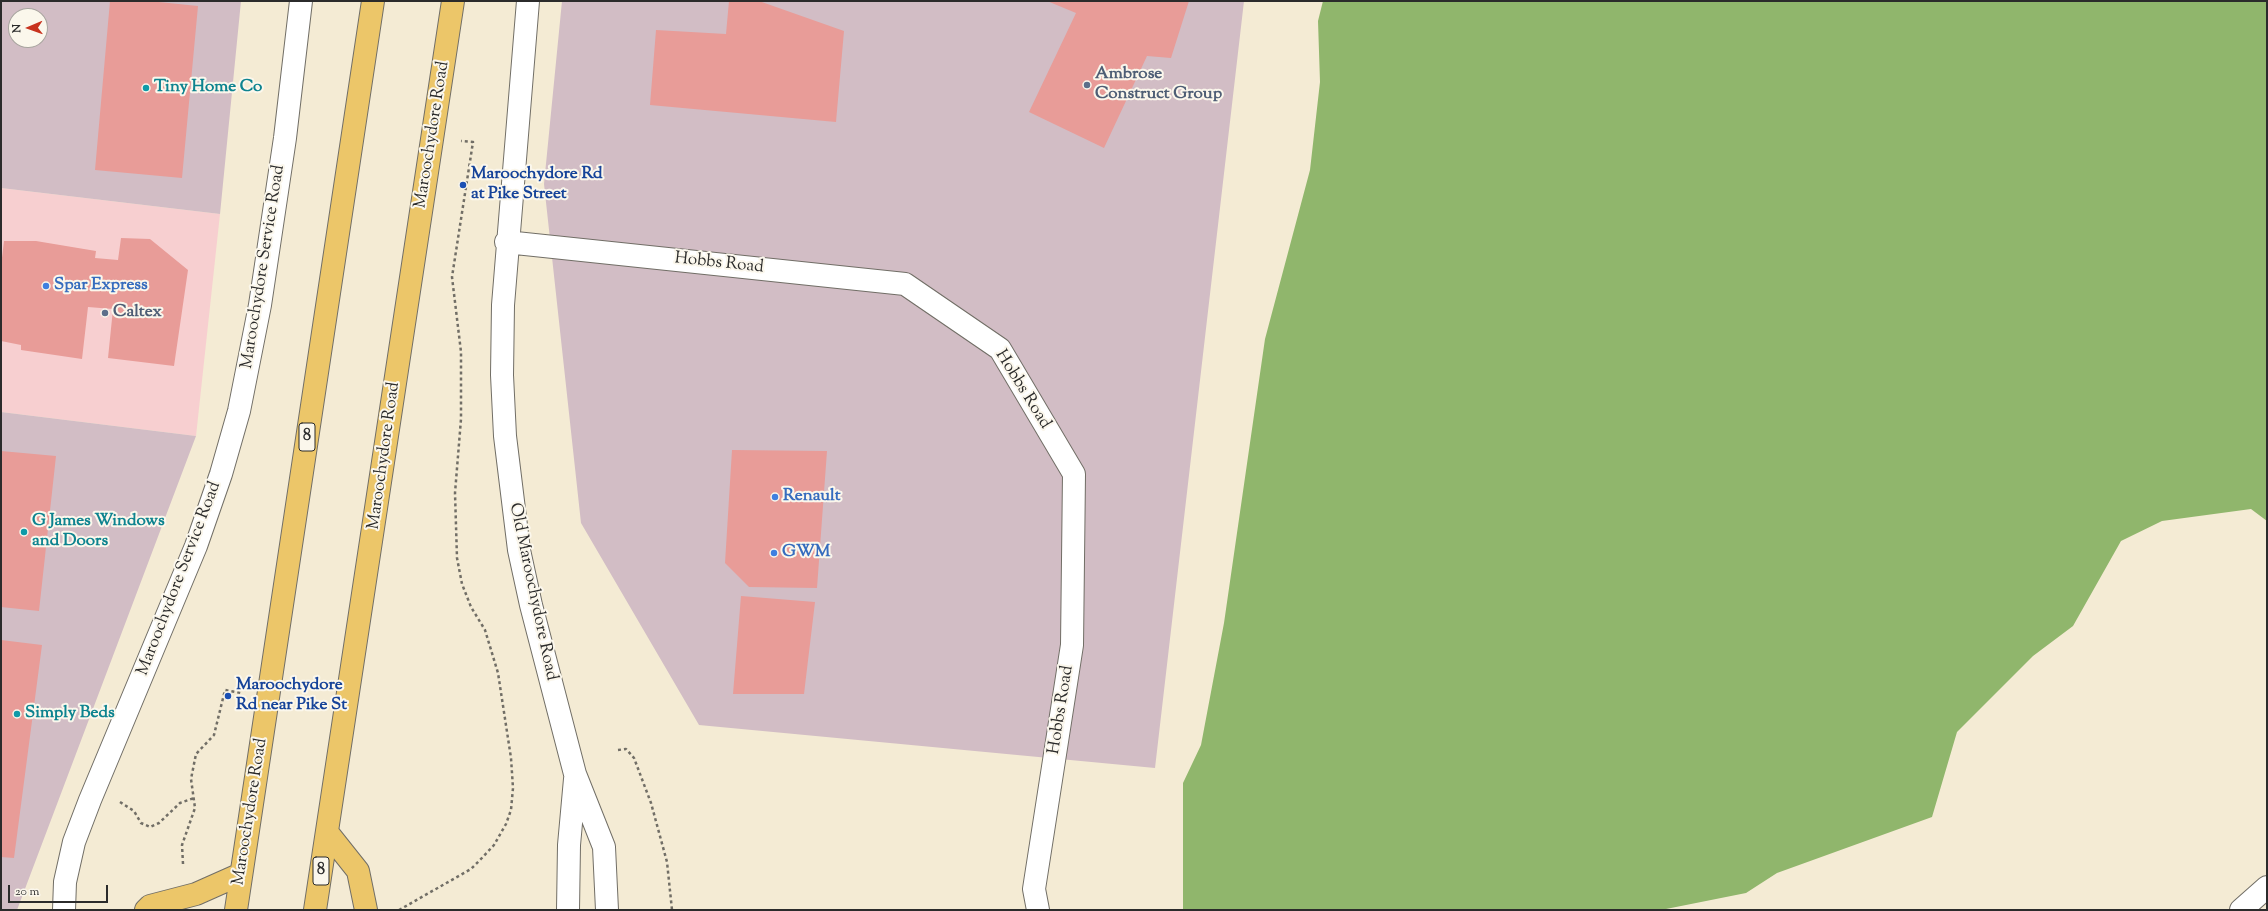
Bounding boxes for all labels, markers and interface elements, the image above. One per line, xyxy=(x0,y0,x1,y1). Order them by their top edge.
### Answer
north arrow xyxy=(8,8,48,48)
text: N xyxy=(9,24,25,33)
street label: Maroochydore Road xyxy=(411,60,455,210)
place label: Ambrose Construct Group xyxy=(1095,65,1222,105)
place label: Tiny Home Co xyxy=(154,78,262,98)
marker: Ambrose Construct Group xyxy=(1082,80,1092,90)
marker: Tiny Home Co xyxy=(141,83,151,93)
street label: Maroochydore Service Road xyxy=(238,164,290,370)
place label: Maroochydore Rd at Pike Street xyxy=(471,165,603,205)
marker: Maroochydore Rd at Pike Street xyxy=(458,180,468,190)
street label: Hobbs Road xyxy=(673,249,765,279)
place label: Spar Express xyxy=(54,276,148,296)
marker: Spar Express xyxy=(41,281,51,291)
place label: Caltex xyxy=(113,303,162,323)
marker: Caltex xyxy=(100,308,110,318)
street label: Hobbs Road xyxy=(990,347,1054,433)
street label: Maroochydore Road xyxy=(365,381,405,531)
road number: 8 xyxy=(299,423,315,451)
street label: Maroochydore Service Road xyxy=(134,479,226,679)
place label: Renault xyxy=(783,487,840,507)
marker: Renault xyxy=(770,492,780,502)
street label: Old Maroochydore Road xyxy=(503,501,561,683)
place label: G James Windows and Doors xyxy=(32,512,165,552)
marker: G James Windows and Doors xyxy=(19,527,29,537)
place label: GWM xyxy=(782,543,830,563)
marker: GWM xyxy=(769,548,779,558)
street label: Hobbs Road xyxy=(1045,664,1079,756)
place label: Maroochydore Rd near Pike St xyxy=(236,676,347,716)
marker: Maroochydore Rd near Pike St xyxy=(223,691,233,701)
place label: Simply Beds xyxy=(25,704,115,724)
marker: Simply Beds xyxy=(12,709,22,719)
street label: Maroochydore Road xyxy=(229,737,273,887)
road number: 8 xyxy=(313,857,329,885)
scale bar xyxy=(10,877,110,903)
text: 20 m xyxy=(15,883,39,901)

